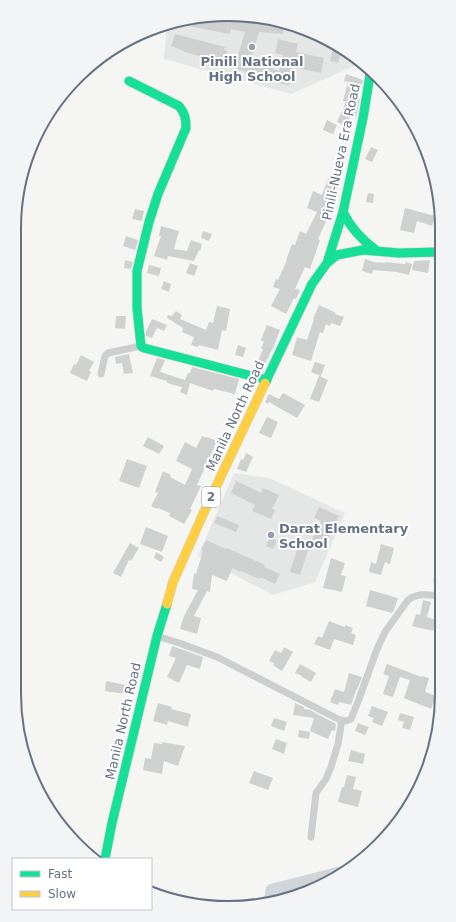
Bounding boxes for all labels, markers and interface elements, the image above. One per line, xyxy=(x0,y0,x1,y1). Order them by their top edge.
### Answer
marker: Pinili National High School xyxy=(247,42,257,52)
place label: Pinili National High School xyxy=(201,54,303,84)
street label: Pinili-Nueva Era Road xyxy=(319,82,363,222)
street label: Manila North Road xyxy=(203,359,267,473)
road number: 2 xyxy=(202,487,220,507)
place label: Darat Elementary School xyxy=(279,521,409,551)
marker: Darat Elementary School xyxy=(266,530,276,540)
street label: Manila North Road xyxy=(102,661,144,781)
legend xyxy=(12,858,152,910)
text: Fast xyxy=(48,867,72,881)
text: Slow xyxy=(48,887,76,901)

